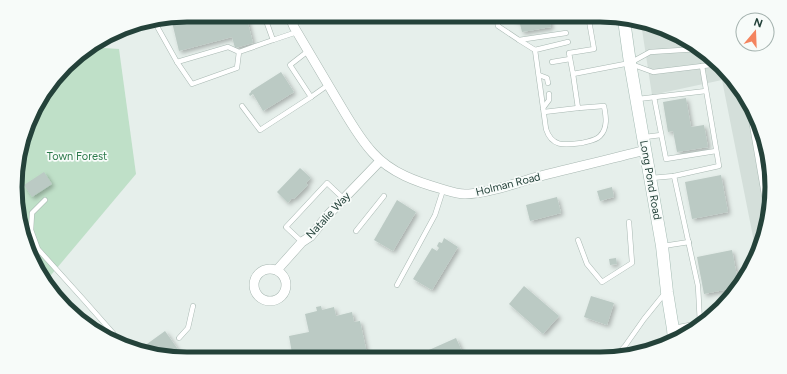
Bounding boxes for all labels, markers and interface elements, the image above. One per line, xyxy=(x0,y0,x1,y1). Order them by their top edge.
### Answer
north arrow xyxy=(735,12,775,52)
text: N xyxy=(752,15,764,31)
street label: Long Pond Road xyxy=(637,139,664,221)
park label: Town Forest xyxy=(47,150,107,163)
street label: Holman Road xyxy=(474,170,542,199)
street label: Natalie Way xyxy=(303,189,353,241)

